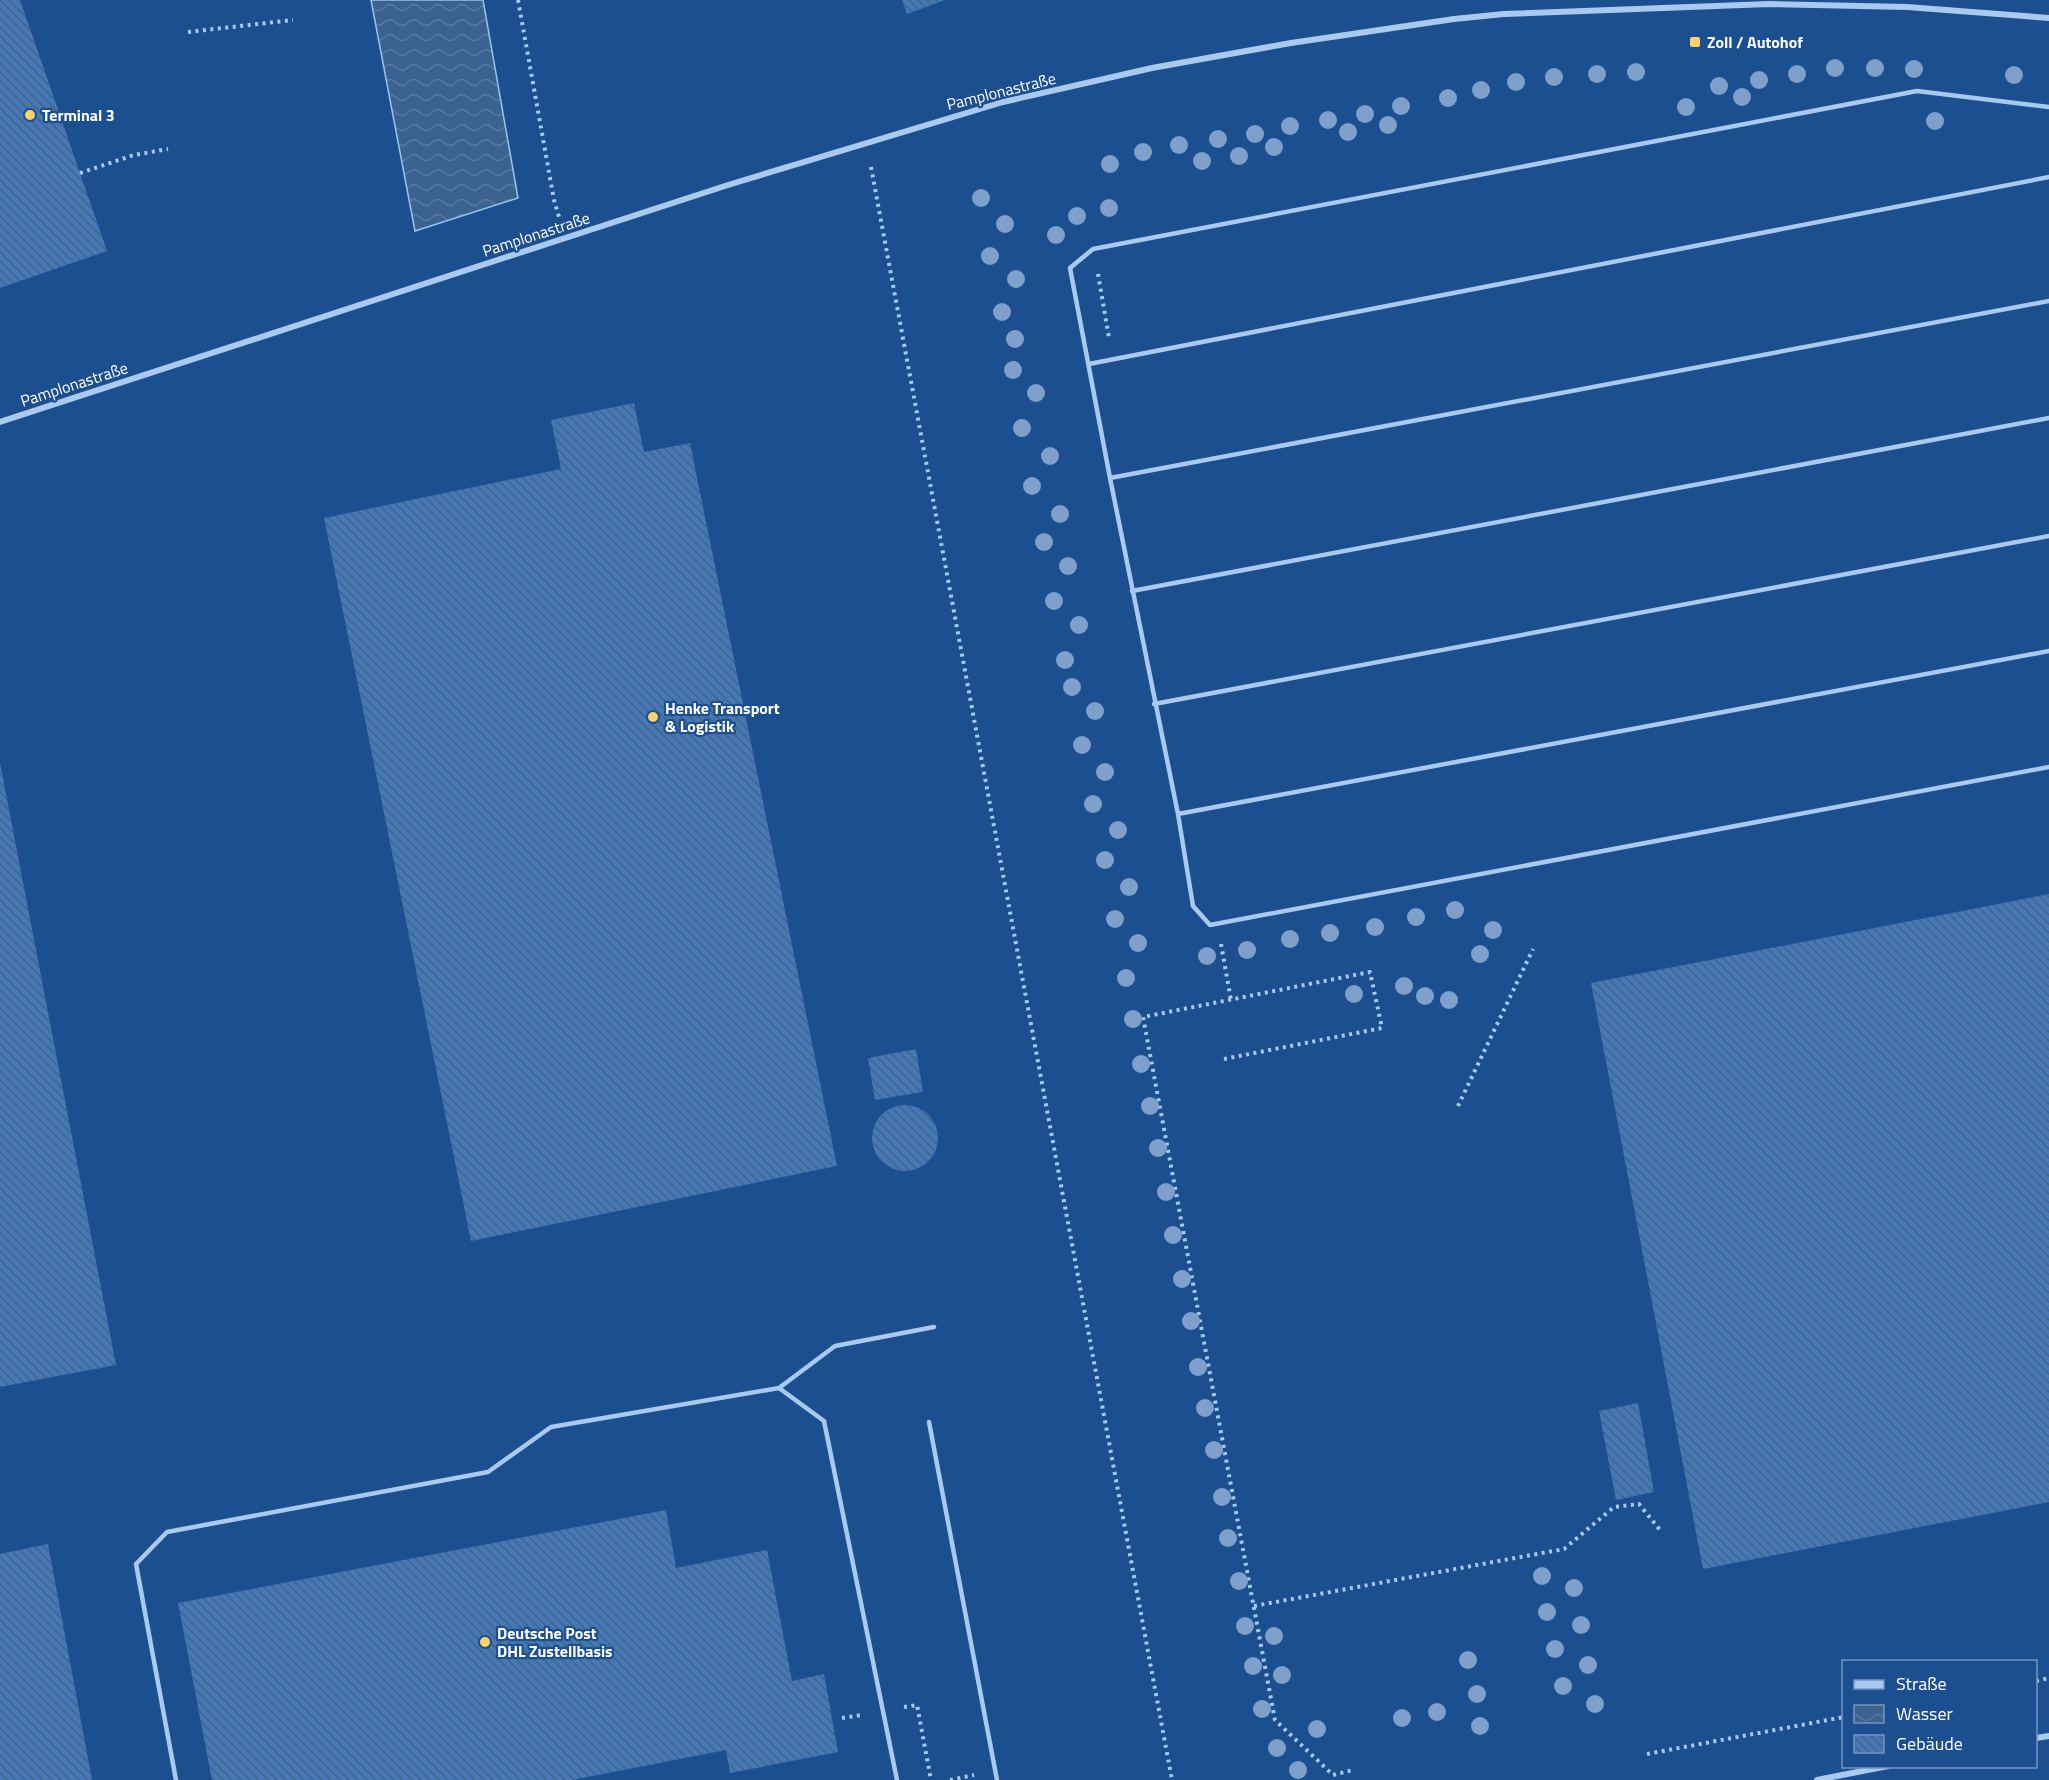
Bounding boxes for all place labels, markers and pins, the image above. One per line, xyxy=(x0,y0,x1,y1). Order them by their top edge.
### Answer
place label: Zoll / Autohof xyxy=(1707,30,1803,54)
marker: Zoll / Autohof xyxy=(1688,35,1702,49)
place label: Terminal 3 xyxy=(42,103,115,127)
marker: Terminal 3 xyxy=(23,108,37,122)
place label: Henke Transport & Logistik xyxy=(665,696,780,738)
marker: Henke Transport & Logistik xyxy=(646,710,660,724)
place label: Deutsche Post DHL Zustellbasis xyxy=(497,1621,613,1663)
marker: Deutsche Post DHL Zustellbasis xyxy=(478,1635,492,1649)

